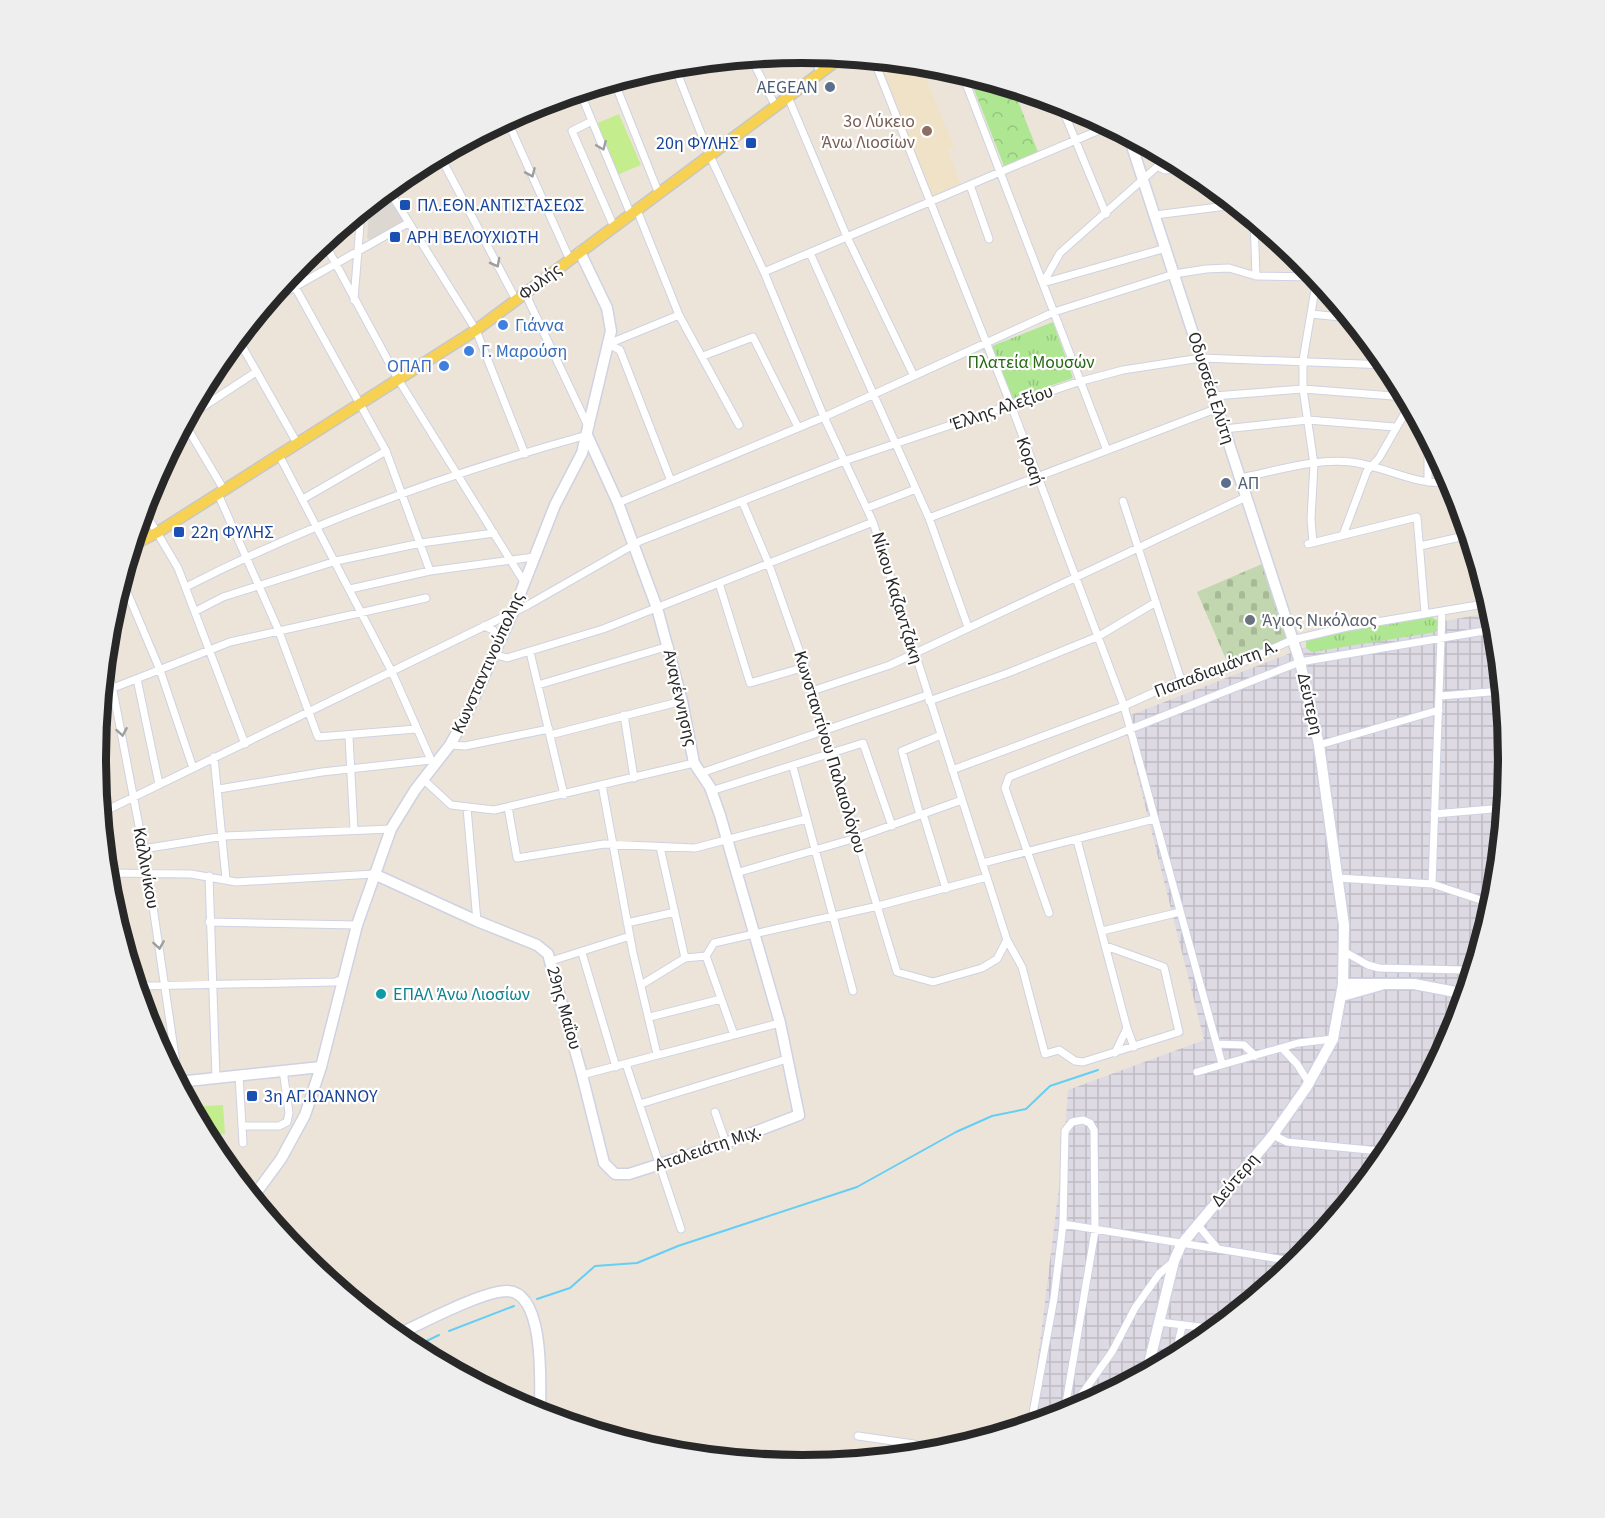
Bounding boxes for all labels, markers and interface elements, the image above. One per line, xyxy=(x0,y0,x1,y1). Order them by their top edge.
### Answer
place label: AEGEAN xyxy=(757,75,818,100)
marker: AEGEAN xyxy=(823,80,837,94)
place label: 3ο Λύκειο Άνω Λιοσίων xyxy=(822,109,915,155)
marker: 3ο Λύκειο Άνω Λιοσίων xyxy=(920,124,934,138)
place label: 20η ΦΥΛΗΣ xyxy=(656,131,739,156)
marker: 20η ΦΥΛΗΣ xyxy=(744,136,758,150)
one-way arrow xyxy=(595,140,607,151)
one-way arrow xyxy=(523,167,535,178)
place label: ΠΛ.ΕΘΝ.ΑΝΤΙΣΤΑΣΕΩΣ xyxy=(417,193,585,218)
marker: ΠΛ.ΕΘΝ.ΑΝΤΙΣΤΑΣΕΩΣ xyxy=(398,198,412,212)
place label: ΑΡΗ ΒΕΛΟΥΧΙΩΤΗ xyxy=(407,225,539,250)
marker: ΑΡΗ ΒΕΛΟΥΧΙΩΤΗ xyxy=(388,230,402,244)
one-way arrow xyxy=(489,257,500,267)
street label: Φυλής xyxy=(513,257,567,307)
place label: Γιάννα xyxy=(515,313,564,338)
marker: Γιάννα xyxy=(496,318,510,332)
street label: Οδυσσέα Ελύτη xyxy=(1181,329,1241,447)
place label: Γ. Μαρούση xyxy=(481,339,567,364)
marker: Γ. Μαρούση xyxy=(462,344,476,358)
park label: Πλατεία Μουσών xyxy=(967,350,1095,375)
place label: ΟΠΑΠ xyxy=(387,354,432,379)
marker: ΟΠΑΠ xyxy=(437,359,451,373)
street label: Έλλης Αλεξίου xyxy=(947,379,1057,438)
street label: Κοραή xyxy=(1010,433,1050,489)
place label: ΑΠ xyxy=(1238,471,1259,496)
marker: ΑΠ xyxy=(1219,476,1233,490)
place label: 22η ΦΥΛΗΣ xyxy=(191,520,274,545)
marker: 22η ΦΥΛΗΣ xyxy=(172,525,186,539)
street label: Νίκου Καζαντζάκη xyxy=(865,529,929,667)
street label: Κωνσταντινούπολης xyxy=(446,588,531,738)
place label: Άγιος Νικόλαος xyxy=(1262,608,1377,633)
marker: Άγιος Νικόλαος xyxy=(1243,613,1257,627)
street label: Παπαδιαμάντη Α. xyxy=(1151,634,1281,704)
street label: Αναγέννησης xyxy=(657,647,703,749)
street label: Κωνσταντίνου Παλαιολόγου xyxy=(787,648,873,856)
street label: Δεύτερη xyxy=(1291,670,1329,738)
one-way arrow xyxy=(115,727,128,737)
street label: Καλλινίκου xyxy=(127,825,165,911)
one-way arrow xyxy=(152,940,164,950)
street label: 29ης Μαΐου xyxy=(540,963,588,1053)
place label: ΕΠΑΛ Άνω Λιοσίων xyxy=(393,982,531,1007)
marker: ΕΠΑΛ Άνω Λιοσίων xyxy=(374,987,388,1001)
place label: 3η ΑΓ.ΙΩΑΝΝΟΥ xyxy=(264,1084,378,1109)
marker: 3η ΑΓ.ΙΩΑΝΝΟΥ xyxy=(245,1089,259,1103)
street label: Αταλειάτη Μιχ. xyxy=(651,1118,765,1178)
street label: Δεύτερη xyxy=(1205,1148,1265,1212)

